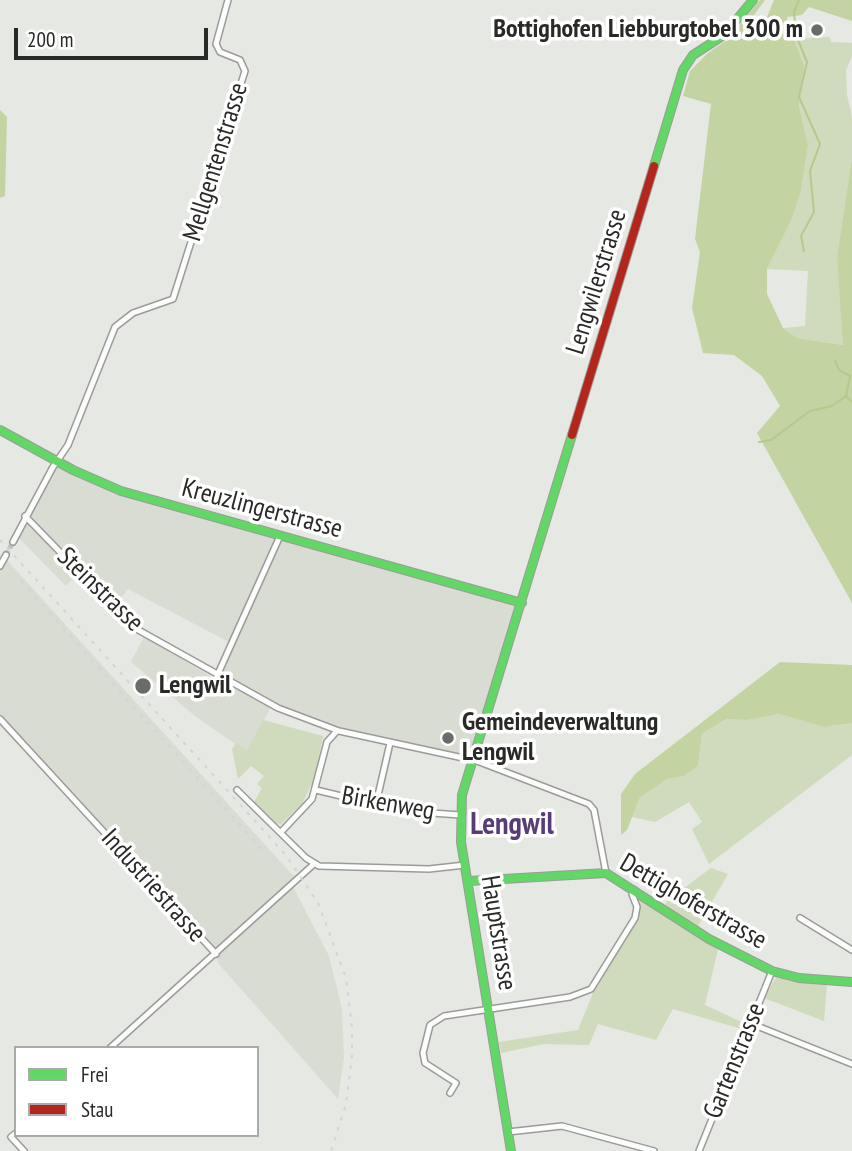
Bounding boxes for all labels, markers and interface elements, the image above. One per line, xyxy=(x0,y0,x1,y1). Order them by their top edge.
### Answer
scale bar xyxy=(18,14,212,58)
place label: Bottighofen Liebburgtobel 300 m xyxy=(493,14,803,46)
marker: Bottighofen Liebburgtobel 300 m xyxy=(809,22,825,38)
text: 200 m xyxy=(27,26,73,53)
street label: Mellgentenstrasse xyxy=(177,79,255,245)
street label: Lengwilerstrasse xyxy=(560,206,634,358)
street label: Kreuzlingerstrasse xyxy=(178,473,346,545)
street label: Steinstrasse xyxy=(50,541,150,639)
place label: Lengwil xyxy=(159,670,231,702)
marker: Lengwil xyxy=(133,676,153,696)
place label: Gemeindeverwaltung Lengwil xyxy=(462,707,658,768)
marker: Gemeindeverwaltung Lengwil xyxy=(440,730,456,746)
street label: Birkenweg xyxy=(339,780,437,828)
district label: Lengwil xyxy=(470,807,554,843)
street label: Industriestrasse xyxy=(94,823,212,949)
street label: Dettighoferstrasse xyxy=(614,847,772,957)
street label: Hauptstrasse xyxy=(474,873,522,993)
street label: Gartenstrasse xyxy=(698,999,772,1123)
legend xyxy=(14,1046,259,1137)
text: Frei xyxy=(81,1061,109,1088)
text: Stau xyxy=(81,1096,113,1123)

